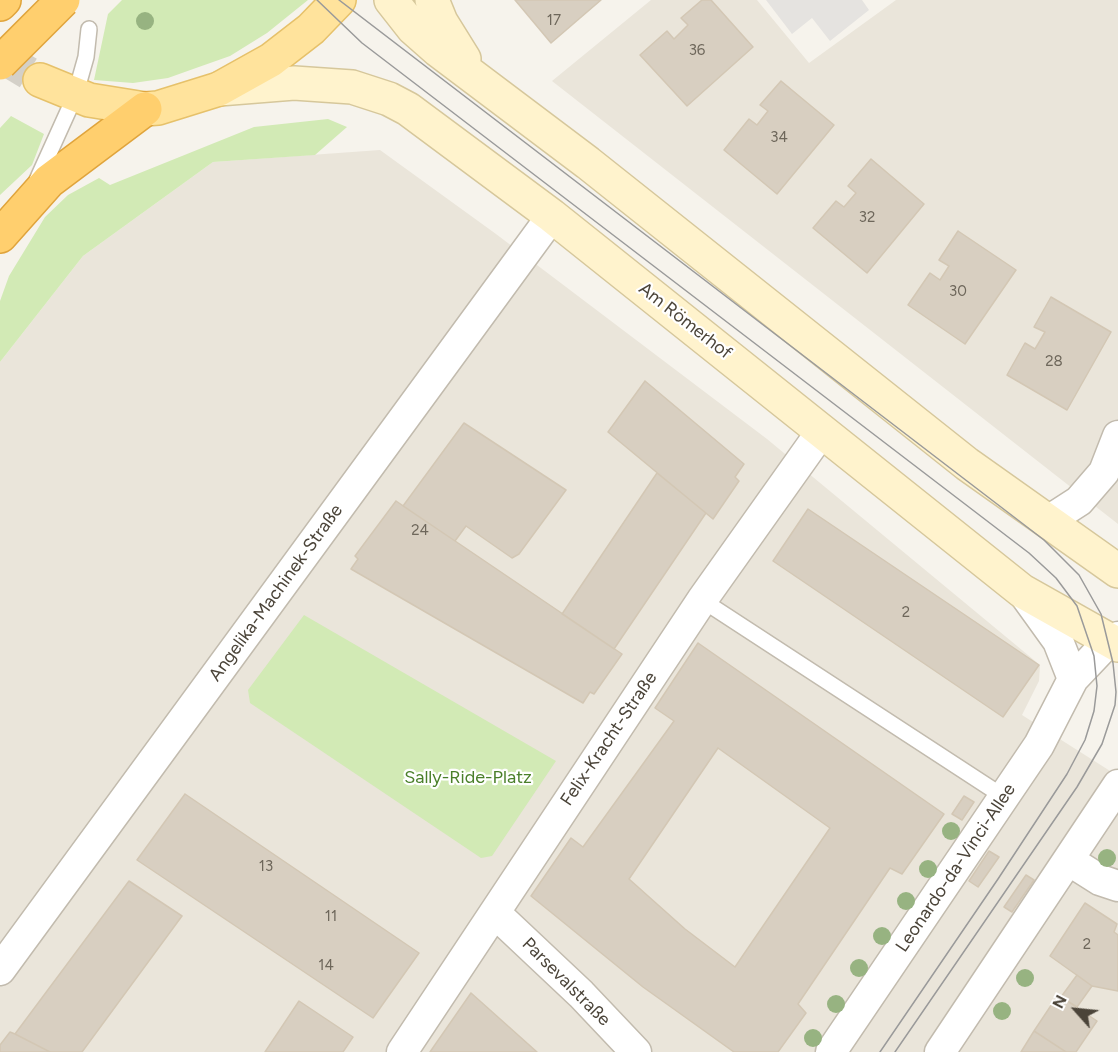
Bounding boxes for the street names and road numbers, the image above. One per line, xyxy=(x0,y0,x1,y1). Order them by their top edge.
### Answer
street label: Am Römerhof xyxy=(634,278,736,364)
street label: Angelika-Machinek-Straße xyxy=(205,500,347,686)
street label: Felix-Kracht-Straße xyxy=(556,668,662,810)
street label: Leonardo-da-Vinci-Allee xyxy=(892,780,1020,956)
street label: Parsevalstraße xyxy=(517,933,615,1031)

